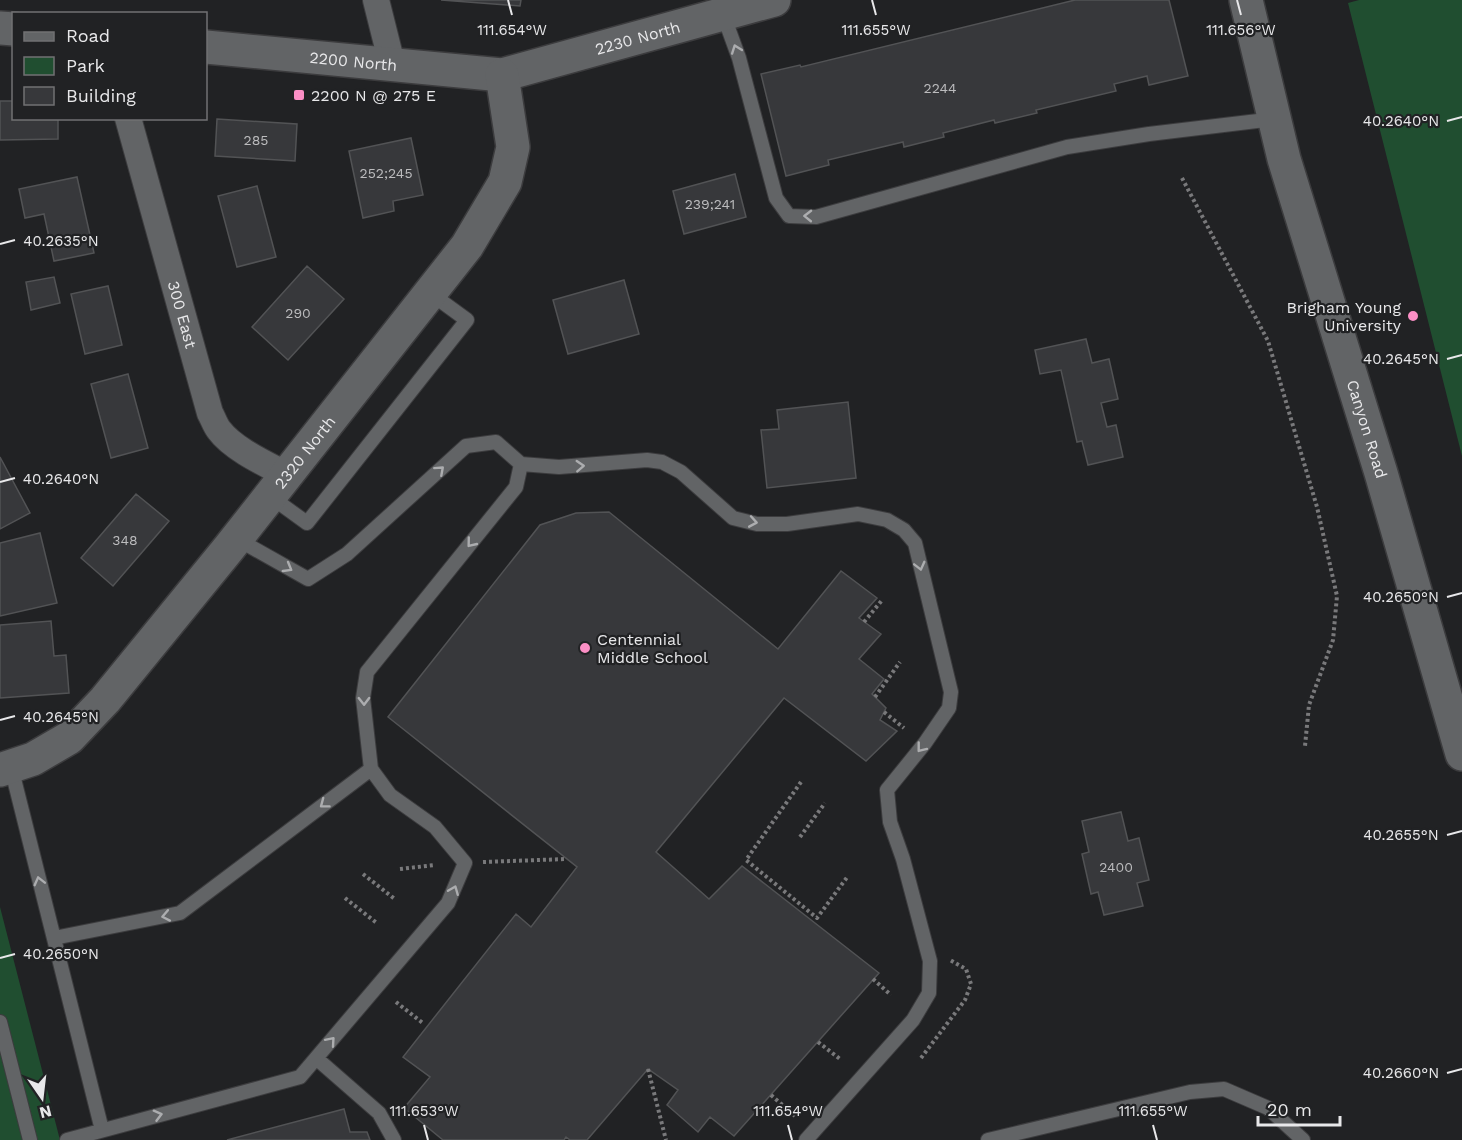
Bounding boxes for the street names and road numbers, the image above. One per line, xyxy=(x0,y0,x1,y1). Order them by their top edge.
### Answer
street label: 2230 North xyxy=(593,17,682,59)
street label: 2200 North xyxy=(309,48,398,75)
street label: 300 East xyxy=(164,279,201,351)
street label: Canyon Road xyxy=(1343,378,1391,481)
street label: 2320 North xyxy=(270,412,339,493)

